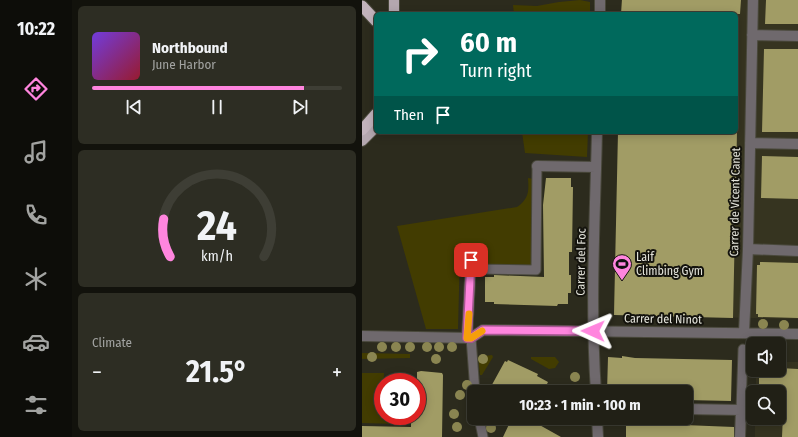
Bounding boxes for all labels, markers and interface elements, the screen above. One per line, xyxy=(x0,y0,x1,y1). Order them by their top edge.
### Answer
text: 10:22 xyxy=(17,18,55,40)
text: 60 m xyxy=(460,26,517,59)
icon: right xyxy=(394,28,446,80)
text: Northbound xyxy=(152,39,228,57)
text: June Harbor xyxy=(152,57,216,72)
text: Turn right xyxy=(460,60,532,82)
icon: directions xyxy=(22,75,50,103)
icon: previous xyxy=(123,96,145,118)
icon: pause xyxy=(206,96,228,118)
icon: next xyxy=(289,96,311,118)
icon: arrive xyxy=(432,104,454,126)
text: Then xyxy=(394,106,424,124)
icon: music xyxy=(22,138,50,166)
street label: Carrer de Vicent Canet xyxy=(727,147,743,257)
text: 24 xyxy=(196,200,237,250)
icon: phone xyxy=(22,201,50,229)
street label: Carrer del Foc xyxy=(573,228,589,296)
pin xyxy=(454,243,488,277)
text: km/h xyxy=(201,247,233,264)
icon: arrive xyxy=(460,249,482,271)
place label: Laif Climbing Gym xyxy=(636,250,703,278)
sports icon: Laif Climbing Gym xyxy=(611,253,633,281)
icon: climate xyxy=(22,265,50,293)
position arrow xyxy=(572,310,614,352)
street label: Carrer del Ninot xyxy=(624,311,702,327)
icon: car xyxy=(22,328,50,356)
text: Climate xyxy=(92,335,132,350)
map controls xyxy=(746,337,786,425)
button: sound xyxy=(746,337,786,377)
text: 21.5° xyxy=(186,354,248,390)
text: − xyxy=(92,359,102,386)
text: + xyxy=(332,359,342,386)
speed limit sign: 30 xyxy=(374,373,426,425)
button: search xyxy=(746,385,786,425)
icon: filters xyxy=(22,391,50,419)
text: 10:23 · 1 min · 100 m xyxy=(519,396,641,414)

